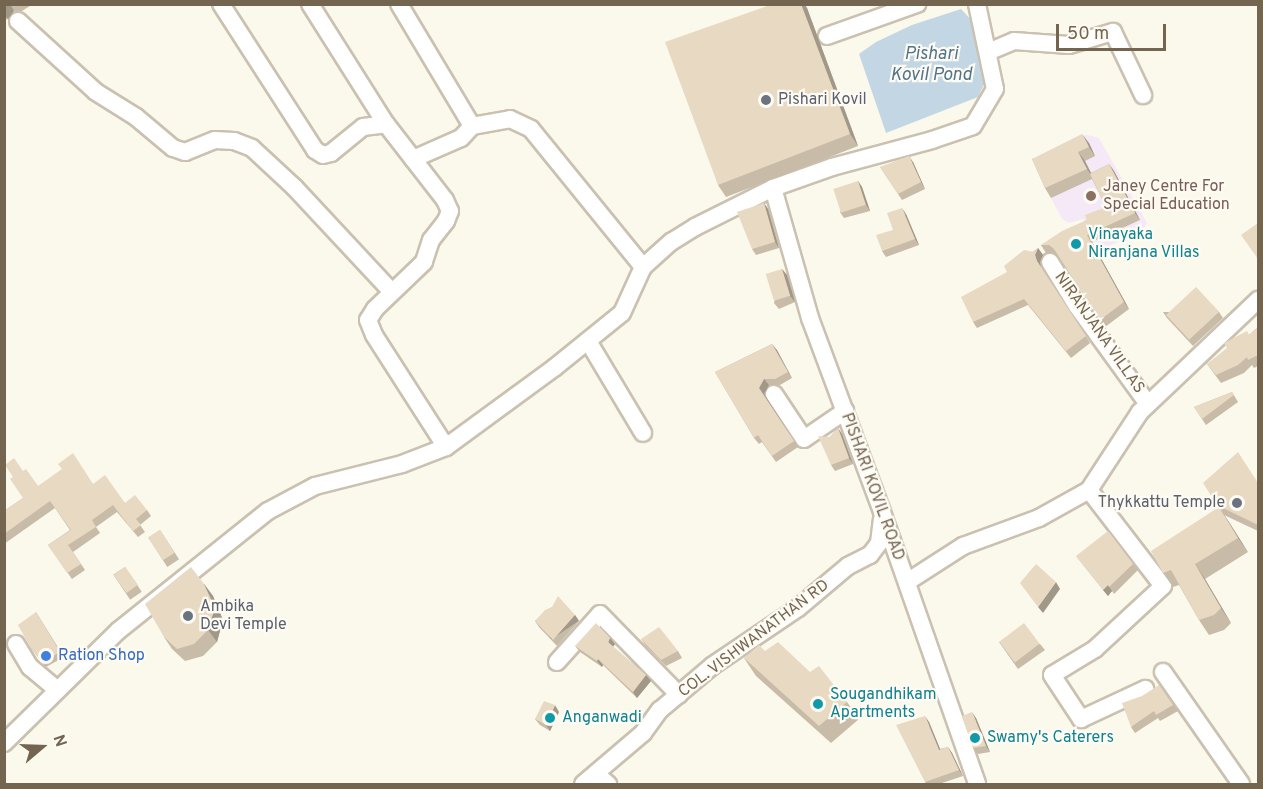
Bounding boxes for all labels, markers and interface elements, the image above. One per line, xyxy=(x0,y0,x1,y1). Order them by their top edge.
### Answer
scale bar xyxy=(1059,12,1168,50)
text: 50 m xyxy=(1067,23,1109,46)
water label: Pishari Kovil Pond xyxy=(890,45,972,88)
place label: Pishari Kovil xyxy=(778,90,867,110)
marker: Pishari Kovil xyxy=(759,93,773,107)
place label: Janey Centre For Special Education xyxy=(1103,177,1230,215)
marker: Janey Centre For Special Education xyxy=(1084,189,1098,203)
place label: Vinayaka Niranjana Villas xyxy=(1088,225,1200,263)
marker: Vinayaka Niranjana Villas xyxy=(1069,237,1083,251)
street label: NIRANJANA VILLAS xyxy=(1050,268,1148,398)
street label: PISHARI KOVIL ROAD xyxy=(836,410,908,564)
place label: Thykkattu Temple xyxy=(1097,493,1225,513)
marker: Thykkattu Temple xyxy=(1230,496,1244,510)
street label: COL. VISHWANATHAN RD xyxy=(675,576,833,702)
place label: Ambika Devi Temple xyxy=(200,597,287,635)
marker: Ambika Devi Temple xyxy=(181,609,195,623)
place label: Ration Shop xyxy=(58,646,145,666)
marker: Ration Shop xyxy=(39,649,53,663)
place label: Sougandhikam Apartments xyxy=(830,685,936,723)
marker: Sougandhikam Apartments xyxy=(811,697,825,711)
place label: Anganwadi xyxy=(562,708,642,728)
marker: Anganwadi xyxy=(543,711,557,725)
north arrow xyxy=(12,717,72,777)
place label: Swamy's Caterers xyxy=(987,728,1114,748)
marker: Swamy's Caterers xyxy=(968,731,982,745)
text: N xyxy=(48,732,70,750)

